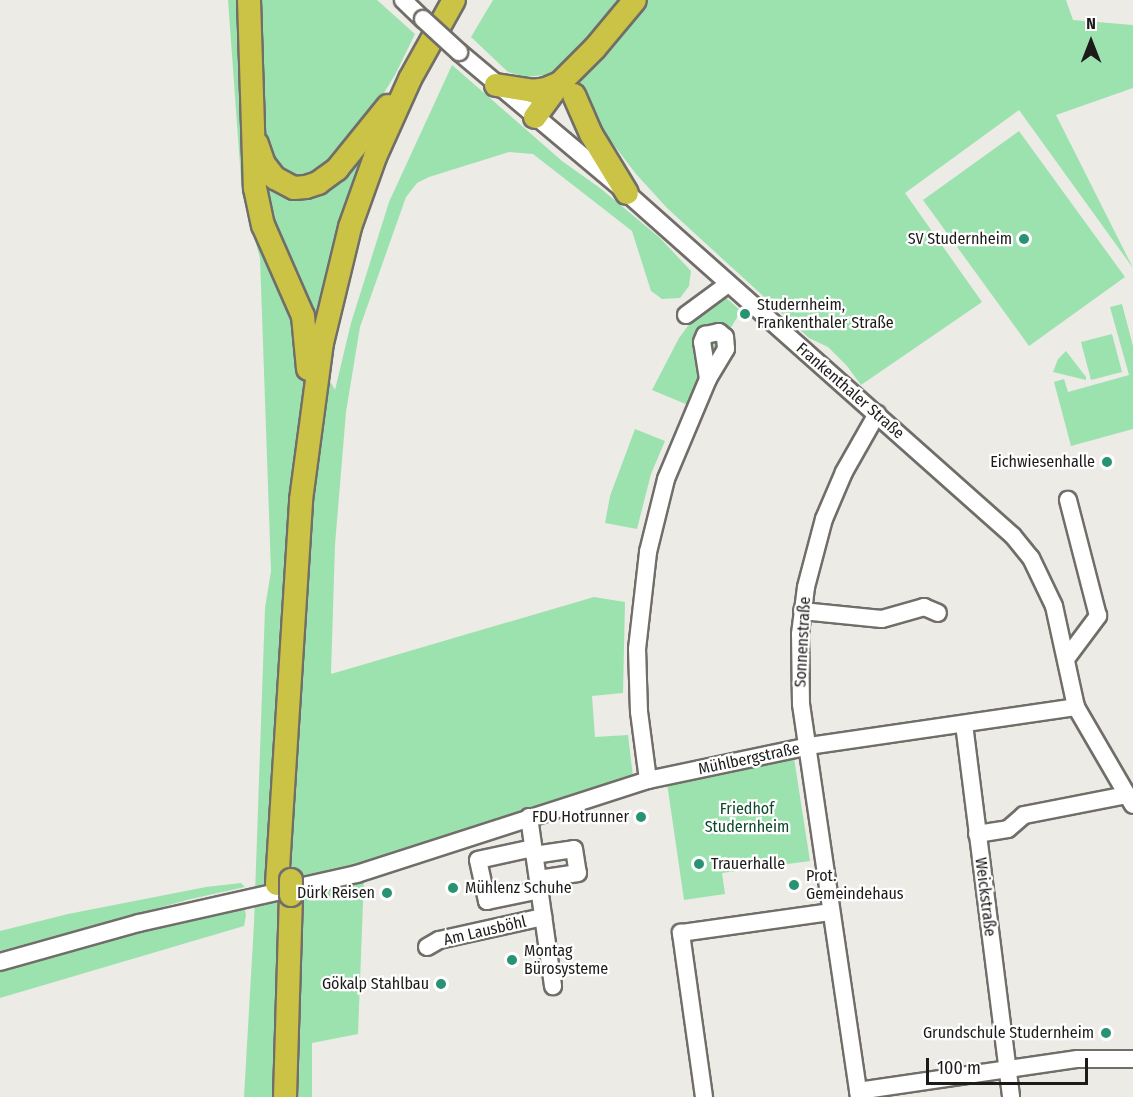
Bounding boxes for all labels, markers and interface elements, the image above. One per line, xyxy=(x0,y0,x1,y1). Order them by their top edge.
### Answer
north arrow xyxy=(1061,12,1121,72)
text: N xyxy=(1086,14,1096,33)
place label: SV Studernheim xyxy=(908,229,1012,249)
marker: SV Studernheim xyxy=(1017,232,1031,246)
place label: Studernheim, Frankenthaler Straße xyxy=(757,295,894,333)
marker: Studernheim, Frankenthaler Straße xyxy=(738,307,752,321)
street label: Frankenthaler Straße xyxy=(792,339,908,443)
place label: Eichwiesenhalle xyxy=(990,452,1095,472)
marker: Eichwiesenhalle xyxy=(1100,455,1114,469)
street label: Sonnenstraße xyxy=(791,596,815,688)
street label: Mühlbergstraße xyxy=(697,739,801,779)
park label: Friedhof Studernheim xyxy=(705,799,789,837)
place label: FDU Hotrunner xyxy=(532,807,629,827)
marker: FDU Hotrunner xyxy=(634,810,648,824)
place label: Trauerhalle xyxy=(711,854,785,874)
street label: Weickstraße xyxy=(971,856,999,938)
marker: Trauerhalle xyxy=(692,857,706,871)
place label: Prot. Gemeindehaus xyxy=(806,866,904,904)
place label: Mühlenz Schuhe xyxy=(465,878,572,898)
marker: Prot. Gemeindehaus xyxy=(787,878,801,892)
marker: Mühlenz Schuhe xyxy=(446,881,460,895)
place label: Dürk Reisen xyxy=(297,883,375,903)
marker: Dürk Reisen xyxy=(380,886,394,900)
street label: Am Lausböhl xyxy=(442,912,528,950)
place label: Montag Bürosysteme xyxy=(524,941,608,979)
marker: Montag Bürosysteme xyxy=(505,953,519,967)
place label: Gökalp Stahlbau xyxy=(322,974,429,994)
marker: Gökalp Stahlbau xyxy=(434,977,448,991)
place label: Grundschule Studernheim xyxy=(923,1023,1094,1043)
marker: Grundschule Studernheim xyxy=(1099,1026,1113,1040)
scale bar xyxy=(929,1046,1091,1084)
text: 100 m xyxy=(937,1057,981,1079)

